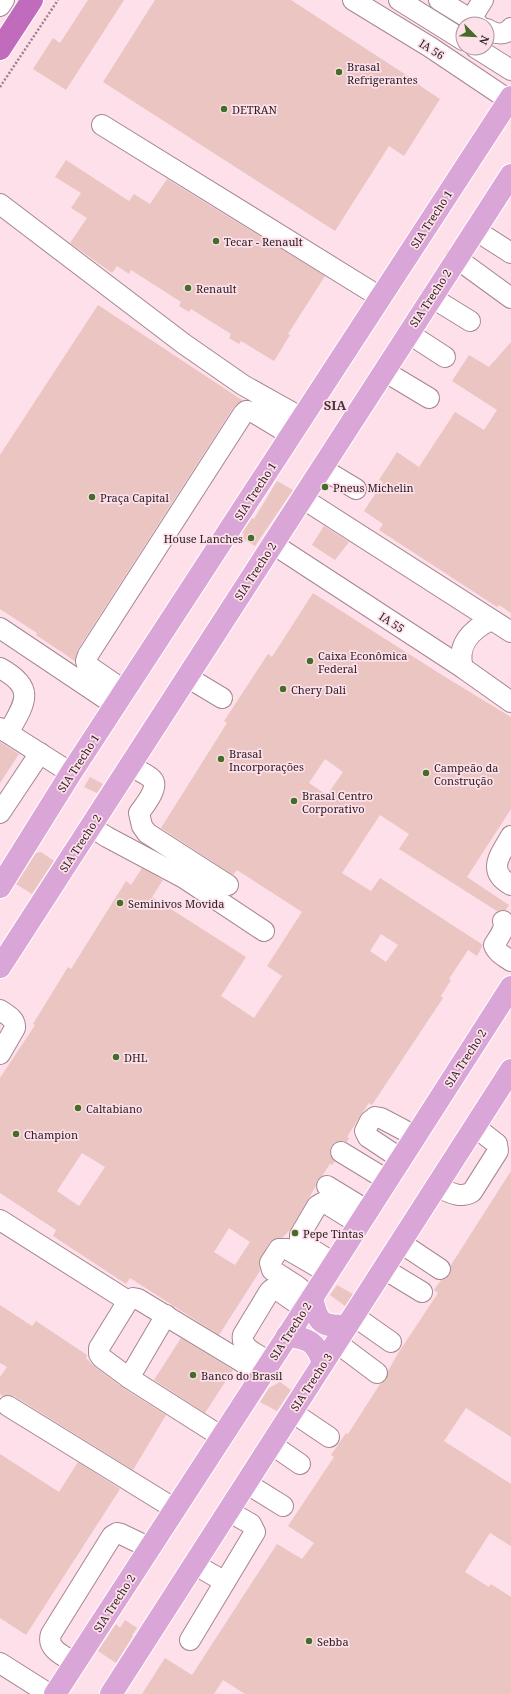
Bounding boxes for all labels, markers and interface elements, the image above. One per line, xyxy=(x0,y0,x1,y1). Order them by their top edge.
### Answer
north arrow xyxy=(455,16,495,56)
text: N xyxy=(476,33,493,48)
street label: IA 56 xyxy=(417,35,447,63)
place label: Brasal Refrigerantes xyxy=(347,59,418,87)
marker: Brasal Refrigerantes xyxy=(334,67,344,77)
place label: DETRAN xyxy=(232,102,278,117)
marker: DETRAN xyxy=(219,104,229,114)
street label: SIA Trecho 1 xyxy=(407,187,455,251)
place label: Tecar - Renault xyxy=(224,234,303,249)
marker: Tecar - Renault xyxy=(211,236,221,246)
street label: SIA Trecho 2 xyxy=(406,266,454,330)
place label: Renault xyxy=(196,281,237,296)
marker: Renault xyxy=(183,283,193,293)
district label: SIA xyxy=(324,396,346,414)
street label: SIA Trecho 1 xyxy=(231,459,279,523)
place label: Pneus Michelin xyxy=(333,480,414,495)
marker: Pneus Michelin xyxy=(320,482,330,492)
place label: Praça Capital xyxy=(100,490,170,505)
marker: Praça Capital xyxy=(87,492,97,502)
place label: House Lanches xyxy=(164,531,243,546)
marker: House Lanches xyxy=(246,533,256,543)
street label: SIA Trecho 2 xyxy=(231,539,279,603)
street label: IA 55 xyxy=(377,608,407,636)
place label: Caixa Econômica Federal xyxy=(318,648,407,676)
marker: Caixa Econômica Federal xyxy=(305,656,315,666)
place label: Chery Dali xyxy=(291,682,346,697)
marker: Chery Dali xyxy=(278,684,288,694)
street label: SIA Trecho 1 xyxy=(54,731,102,795)
place label: Brasal Incorporações xyxy=(229,746,304,774)
marker: Brasal Incorporações xyxy=(216,754,226,764)
place label: Campeão da Construção xyxy=(434,760,498,788)
marker: Campeão da Construção xyxy=(421,768,431,778)
place label: Brasal Centro Corporativo xyxy=(302,788,373,816)
marker: Brasal Centro Corporativo xyxy=(289,796,299,806)
street label: SIA Trecho 2 xyxy=(56,811,104,875)
place label: Seminivos Movida xyxy=(128,896,224,911)
marker: Seminivos Movida xyxy=(115,898,125,908)
street label: SIA Trecho 2 xyxy=(441,1026,489,1090)
place label: DHL xyxy=(124,1050,148,1065)
marker: DHL xyxy=(111,1052,121,1062)
place label: Caltabiano xyxy=(86,1101,142,1116)
marker: Caltabiano xyxy=(73,1103,83,1113)
place label: Champion xyxy=(24,1127,78,1142)
marker: Champion xyxy=(11,1129,21,1139)
place label: Pepe Tintas xyxy=(303,1226,363,1241)
marker: Pepe Tintas xyxy=(290,1228,300,1238)
street label: SIA Trecho 2 xyxy=(266,1299,314,1363)
street label: SIA Trecho 3 xyxy=(287,1350,335,1414)
place label: Banco do Brasil xyxy=(201,1368,283,1383)
marker: Banco do Brasil xyxy=(188,1370,198,1380)
street label: SIA Trecho 2 xyxy=(90,1571,138,1635)
place label: Sebba xyxy=(317,1634,349,1649)
marker: Sebba xyxy=(304,1636,314,1646)

